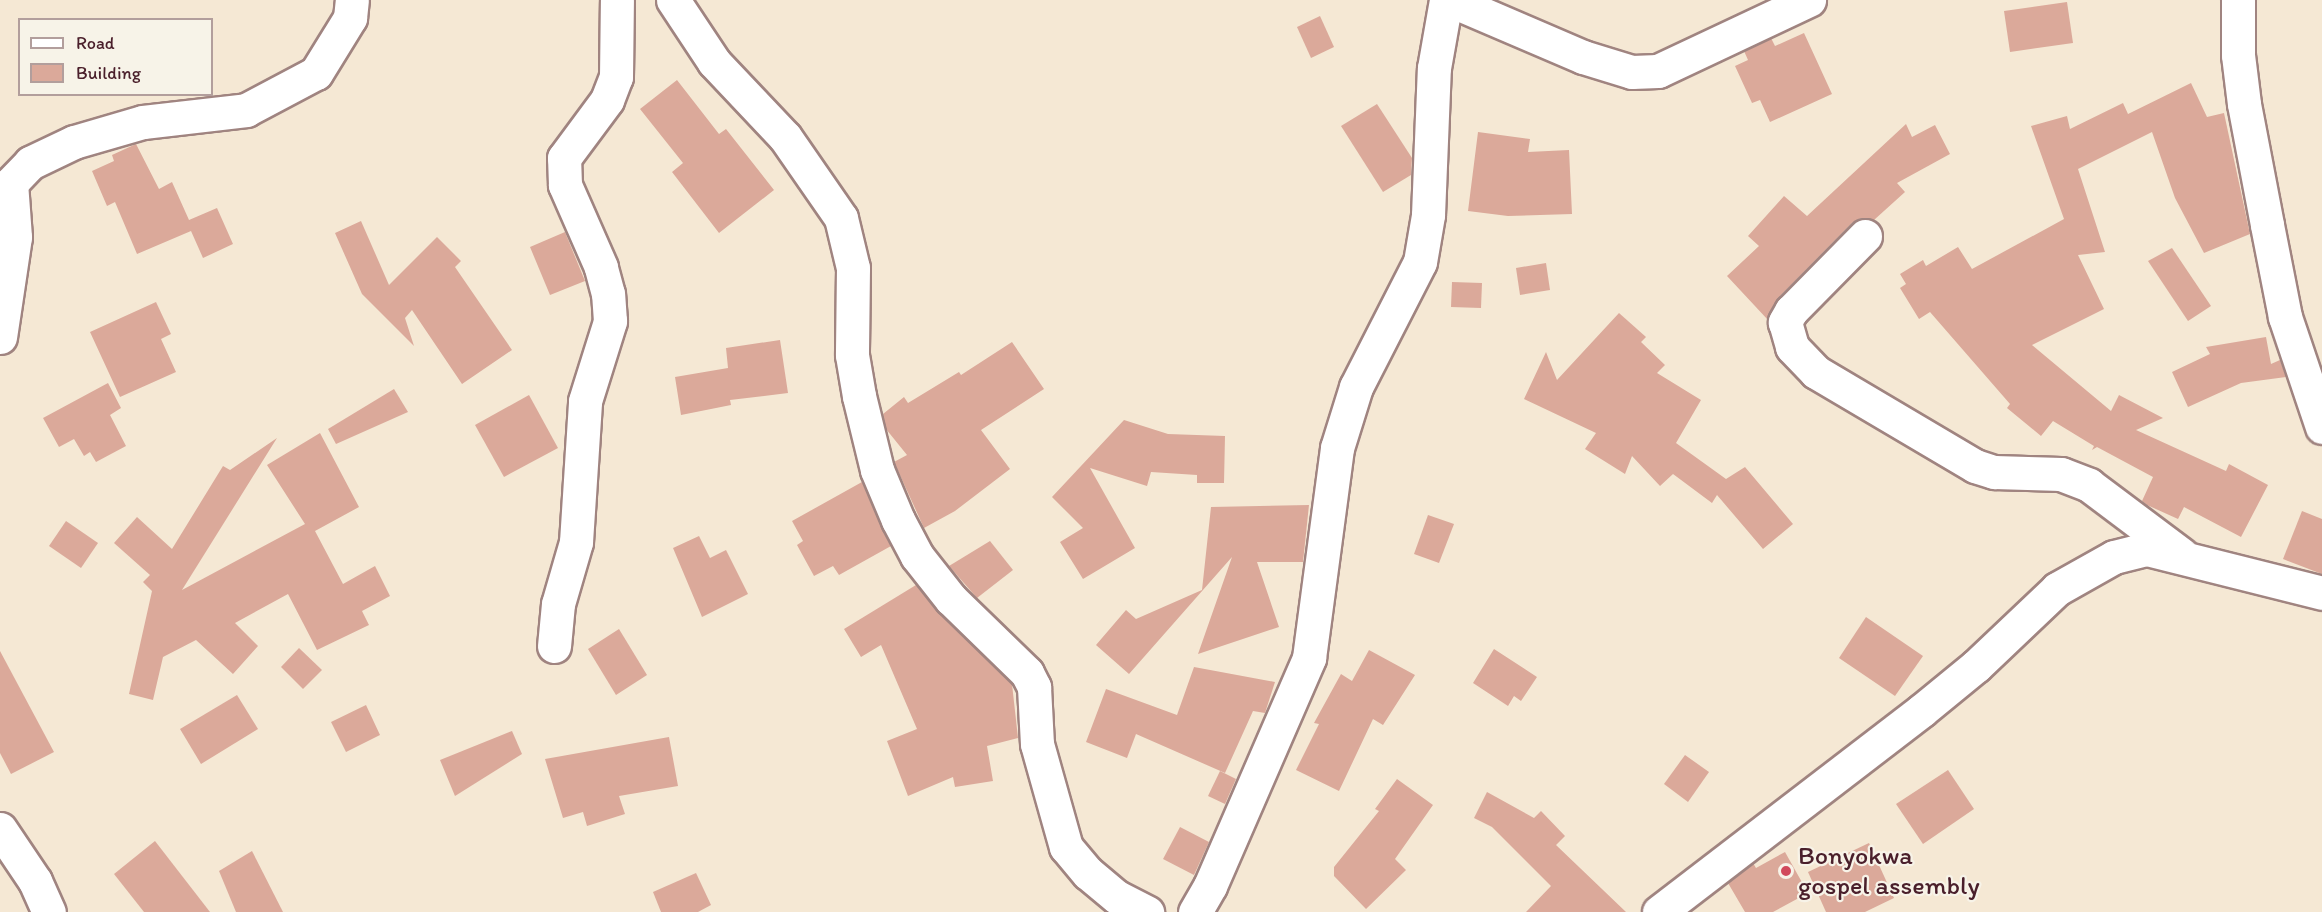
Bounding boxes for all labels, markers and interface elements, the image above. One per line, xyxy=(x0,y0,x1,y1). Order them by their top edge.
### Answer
legend xyxy=(18,18,213,96)
text: Road xyxy=(76,32,115,54)
text: Building xyxy=(76,62,141,84)
place label: Bonyokwa gospel assembly xyxy=(1798,840,1980,902)
marker: Bonyokwa gospel assembly xyxy=(1779,864,1793,878)

